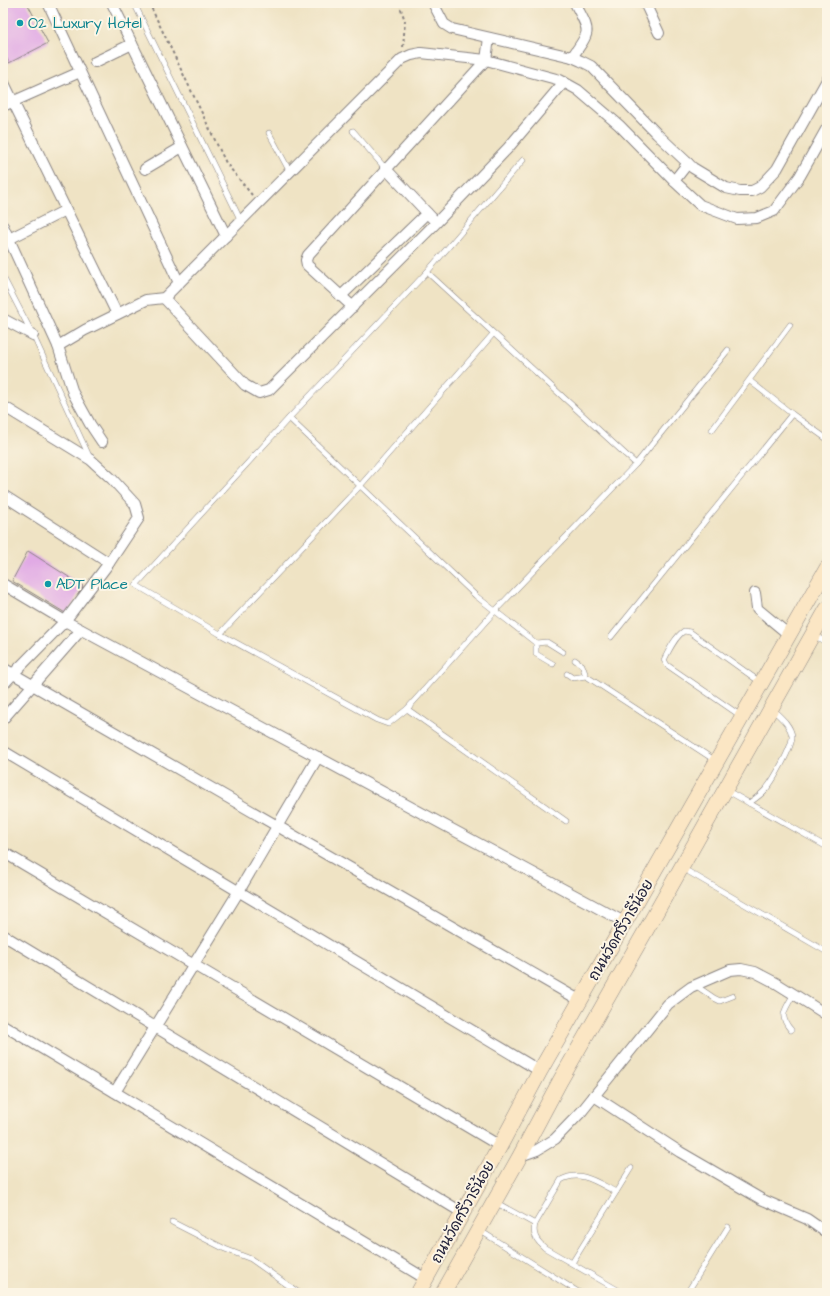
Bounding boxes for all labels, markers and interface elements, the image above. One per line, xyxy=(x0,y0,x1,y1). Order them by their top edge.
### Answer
place label: O2 Luxury Hotel xyxy=(28,13,142,35)
marker: O2 Luxury Hotel xyxy=(15,18,25,28)
place label: ADT Place xyxy=(56,574,128,595)
marker: ADT Place xyxy=(43,579,53,589)
street label: ถนนวัดศรีวารีน้อย xyxy=(583,875,659,985)
street label: ถนนวัดศรีวารีน้อย xyxy=(426,1157,500,1267)

